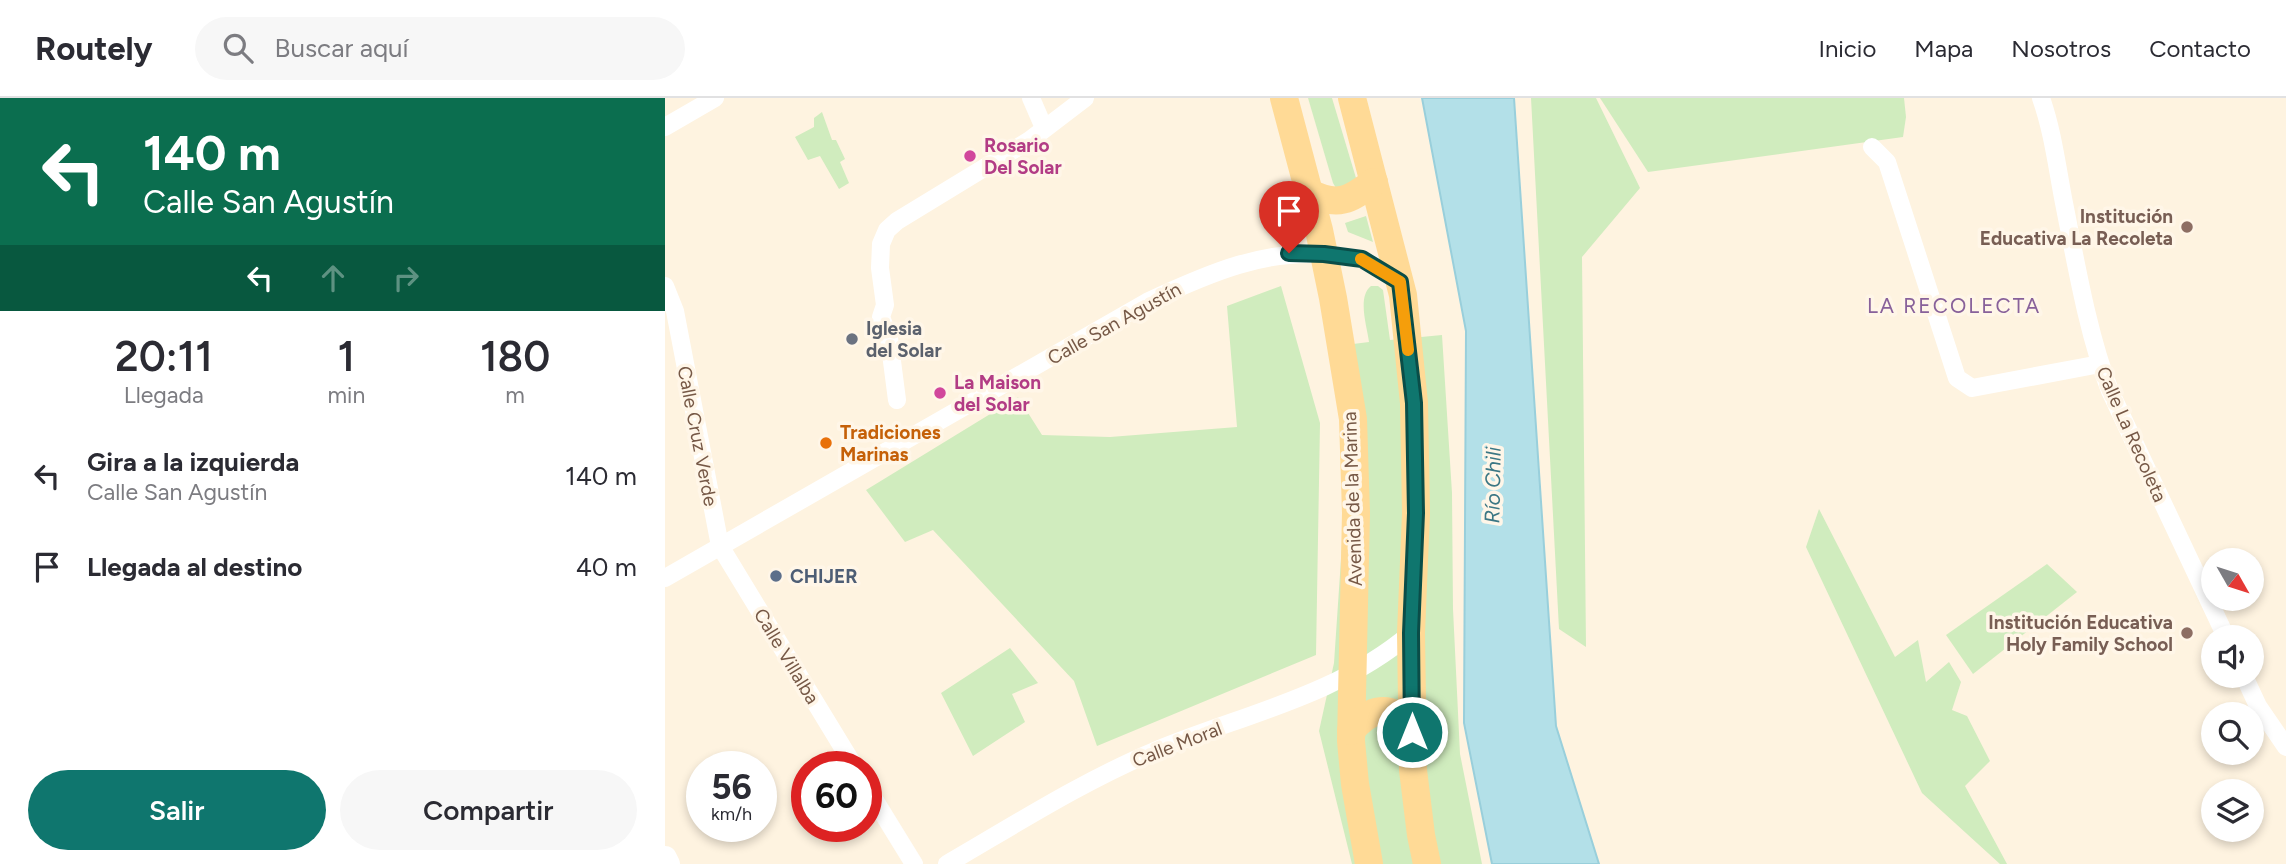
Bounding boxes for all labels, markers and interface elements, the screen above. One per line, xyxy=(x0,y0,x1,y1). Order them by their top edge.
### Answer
search box xyxy=(195,17,685,80)
text: Routely xyxy=(35,29,153,68)
icon: search xyxy=(219,29,257,67)
text: Buscar aquí xyxy=(275,32,408,64)
text: Inicio xyxy=(1818,34,1876,63)
text: Mapa xyxy=(1914,34,1973,63)
text: Nosotros xyxy=(2011,34,2111,63)
text: Contacto xyxy=(2149,34,2251,63)
text: 140 m xyxy=(143,123,281,182)
icon: left xyxy=(28,126,119,217)
place label: Rosario Del Solar xyxy=(984,134,1062,179)
marker: Rosario Del Solar xyxy=(962,148,978,164)
pin xyxy=(1259,181,1319,253)
text: Calle San Agustín xyxy=(143,183,394,221)
icon: arrive xyxy=(1270,192,1308,230)
place label: Institución Educativa La Recoleta xyxy=(1980,205,2173,250)
marker: Institución Educativa La Recoleta xyxy=(2179,219,2195,235)
icon: left xyxy=(241,259,279,297)
icon: ahead xyxy=(314,259,352,297)
icon: right xyxy=(387,259,425,297)
street label: Calle San Agustín xyxy=(1044,277,1185,370)
district label: LA RECOLECTA xyxy=(1867,293,2041,318)
place label: Iglesia del Solar xyxy=(866,317,942,362)
text: 20:11 xyxy=(115,331,213,382)
text: 1 xyxy=(338,331,355,382)
text: 180 xyxy=(480,331,550,382)
marker: Iglesia del Solar xyxy=(844,331,860,347)
street label: Calle La Recoleta xyxy=(2091,363,2172,506)
street label: Calle Cruz Verde xyxy=(673,364,722,508)
place label: La Maison del Solar xyxy=(954,371,1041,416)
text: Llegada xyxy=(124,381,204,409)
text: min xyxy=(327,381,365,409)
text: m xyxy=(505,381,525,409)
marker: La Maison del Solar xyxy=(932,385,948,401)
street label: Avenida de la Marina xyxy=(1338,411,1367,587)
place label: Tradiciones Marinas xyxy=(840,421,941,466)
marker: Tradiciones Marinas xyxy=(818,435,834,451)
text: Gira a la izquierda xyxy=(87,446,299,478)
water label: Río Chili xyxy=(1479,446,1506,524)
icon: left xyxy=(28,457,66,495)
text: 140 m xyxy=(565,460,637,492)
text: Calle San Agustín xyxy=(87,478,267,506)
icon: arrive xyxy=(28,548,66,586)
north arrow xyxy=(2201,548,2265,611)
map controls xyxy=(2201,548,2264,842)
text: Llegada al destino xyxy=(87,551,302,583)
text: 40 m xyxy=(576,551,637,583)
place label: CHIJER xyxy=(790,565,857,588)
marker: CHIJER xyxy=(768,568,784,584)
street label: Calle Villalba xyxy=(749,604,824,708)
place label: Institución Educativa Holy Family School xyxy=(1988,611,2173,656)
marker: Institución Educativa Holy Family School xyxy=(2179,625,2195,641)
button: sound xyxy=(2201,625,2264,688)
position arrow xyxy=(1375,695,1449,769)
button: search xyxy=(2201,702,2264,765)
street label: Calle Moral xyxy=(1129,717,1225,772)
speed limit sign: 60 xyxy=(791,751,882,842)
text: 56 xyxy=(711,766,752,808)
button: Salir xyxy=(28,770,326,850)
button: Compartir xyxy=(340,770,637,850)
button: layers xyxy=(2201,779,2264,842)
text: km/h xyxy=(711,803,752,825)

